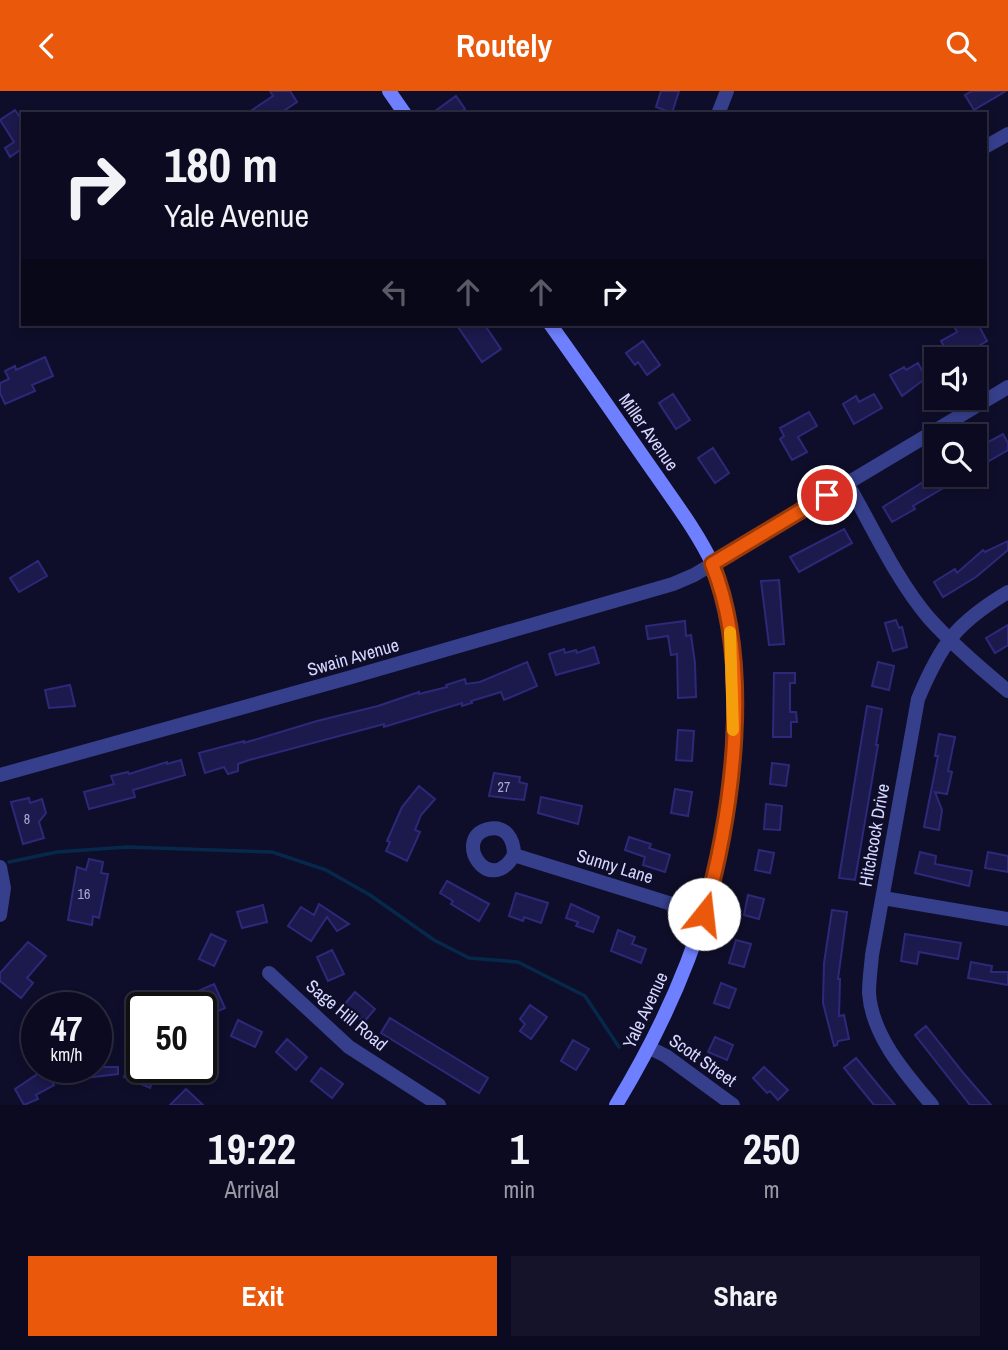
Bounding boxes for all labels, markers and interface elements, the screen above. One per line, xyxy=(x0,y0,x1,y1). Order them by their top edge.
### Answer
text: Routely xyxy=(456,24,552,67)
icon: back xyxy=(28,27,66,65)
icon: search xyxy=(942,27,980,65)
text: 180 m xyxy=(164,131,278,197)
icon: right xyxy=(49,140,140,231)
text: Yale Avenue xyxy=(164,194,309,237)
icon: left xyxy=(376,273,414,311)
icon: ahead xyxy=(449,273,487,311)
icon: ahead xyxy=(522,273,560,311)
icon: right xyxy=(595,273,633,311)
map controls xyxy=(924,347,987,487)
button: sound xyxy=(924,347,987,410)
street label: Miller Avenue xyxy=(613,388,685,476)
button: search xyxy=(924,424,987,487)
pin xyxy=(797,465,857,525)
icon: arrive xyxy=(808,476,846,514)
street label: Swain Avenue xyxy=(304,632,402,682)
house number: 27 xyxy=(498,778,510,796)
street label: Hitchcock Drive xyxy=(853,782,895,888)
house number: 8 xyxy=(24,810,30,828)
street label: Sunny Lane xyxy=(574,843,656,889)
position arrow xyxy=(667,877,741,951)
house number: 16 xyxy=(78,885,90,903)
street label: Yale Avenue xyxy=(616,968,674,1052)
street label: Sage Hill Road xyxy=(301,974,393,1056)
speed limit sign: 50 xyxy=(126,992,217,1083)
text: 47 xyxy=(51,1005,82,1052)
street label: Scott Street xyxy=(664,1028,742,1092)
text: km/h xyxy=(51,1042,83,1067)
text: 19:22 xyxy=(208,1121,296,1177)
text: 1 xyxy=(510,1121,529,1177)
text: 250 xyxy=(743,1121,800,1177)
text: Arrival xyxy=(225,1174,279,1205)
text: min xyxy=(504,1174,535,1205)
text: m xyxy=(764,1174,779,1205)
button: Exit xyxy=(28,1256,497,1336)
button: Share xyxy=(511,1256,980,1336)

